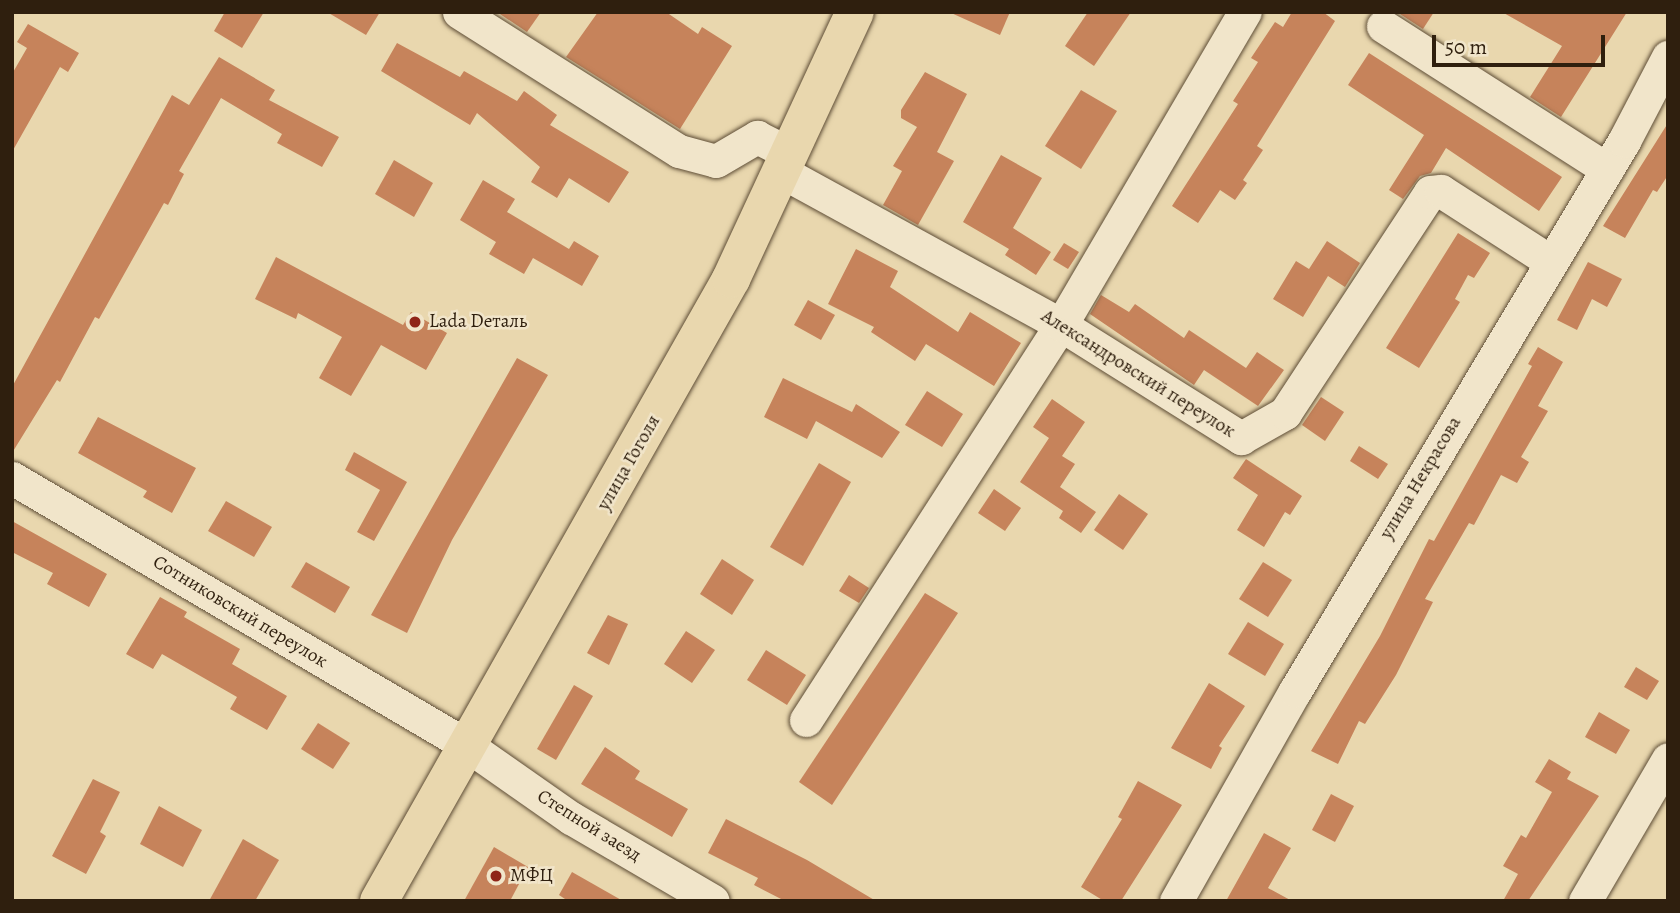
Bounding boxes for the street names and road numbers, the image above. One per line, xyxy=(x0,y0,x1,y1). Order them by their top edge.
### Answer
street label: Александровский переулок xyxy=(1037,305,1239,443)
street label: улица Гоголя xyxy=(593,411,665,515)
street label: улица Некрасова xyxy=(1375,413,1467,543)
street label: Сотниковский переулок xyxy=(149,551,331,673)
street label: Степной заезд xyxy=(533,785,645,867)

